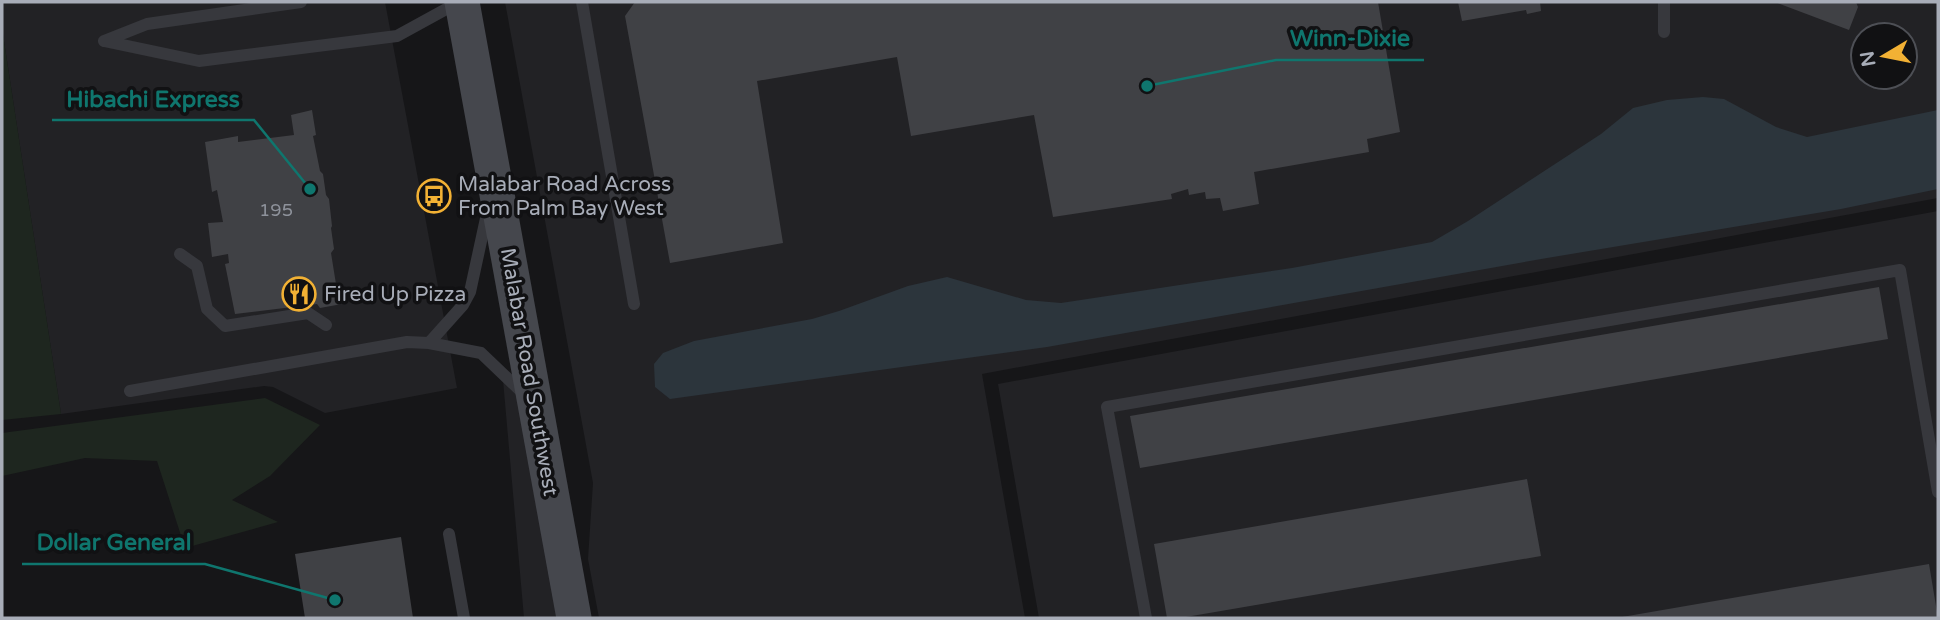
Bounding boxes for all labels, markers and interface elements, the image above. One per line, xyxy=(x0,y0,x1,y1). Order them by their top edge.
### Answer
callout: Winn-Dixie xyxy=(1276,16,1424,60)
north arrow xyxy=(1849,21,1919,91)
text: Winn-Dixie xyxy=(1290,25,1410,53)
text: N xyxy=(1856,49,1880,68)
callout: Hibachi Express xyxy=(52,76,254,120)
text: Hibachi Express xyxy=(66,86,240,114)
place label: Malabar Road Across From Palm Bay West xyxy=(458,172,671,221)
bus stop icon: Malabar Road Across From Palm Bay West xyxy=(415,177,453,215)
house number: 195 xyxy=(259,199,293,221)
street label: Malabar Road Southwest xyxy=(495,246,563,498)
restaurant icon: Fired Up Pizza xyxy=(280,275,318,313)
place label: Fired Up Pizza xyxy=(324,282,466,307)
callout: Dollar General xyxy=(22,520,205,564)
text: Dollar General xyxy=(37,529,191,557)

